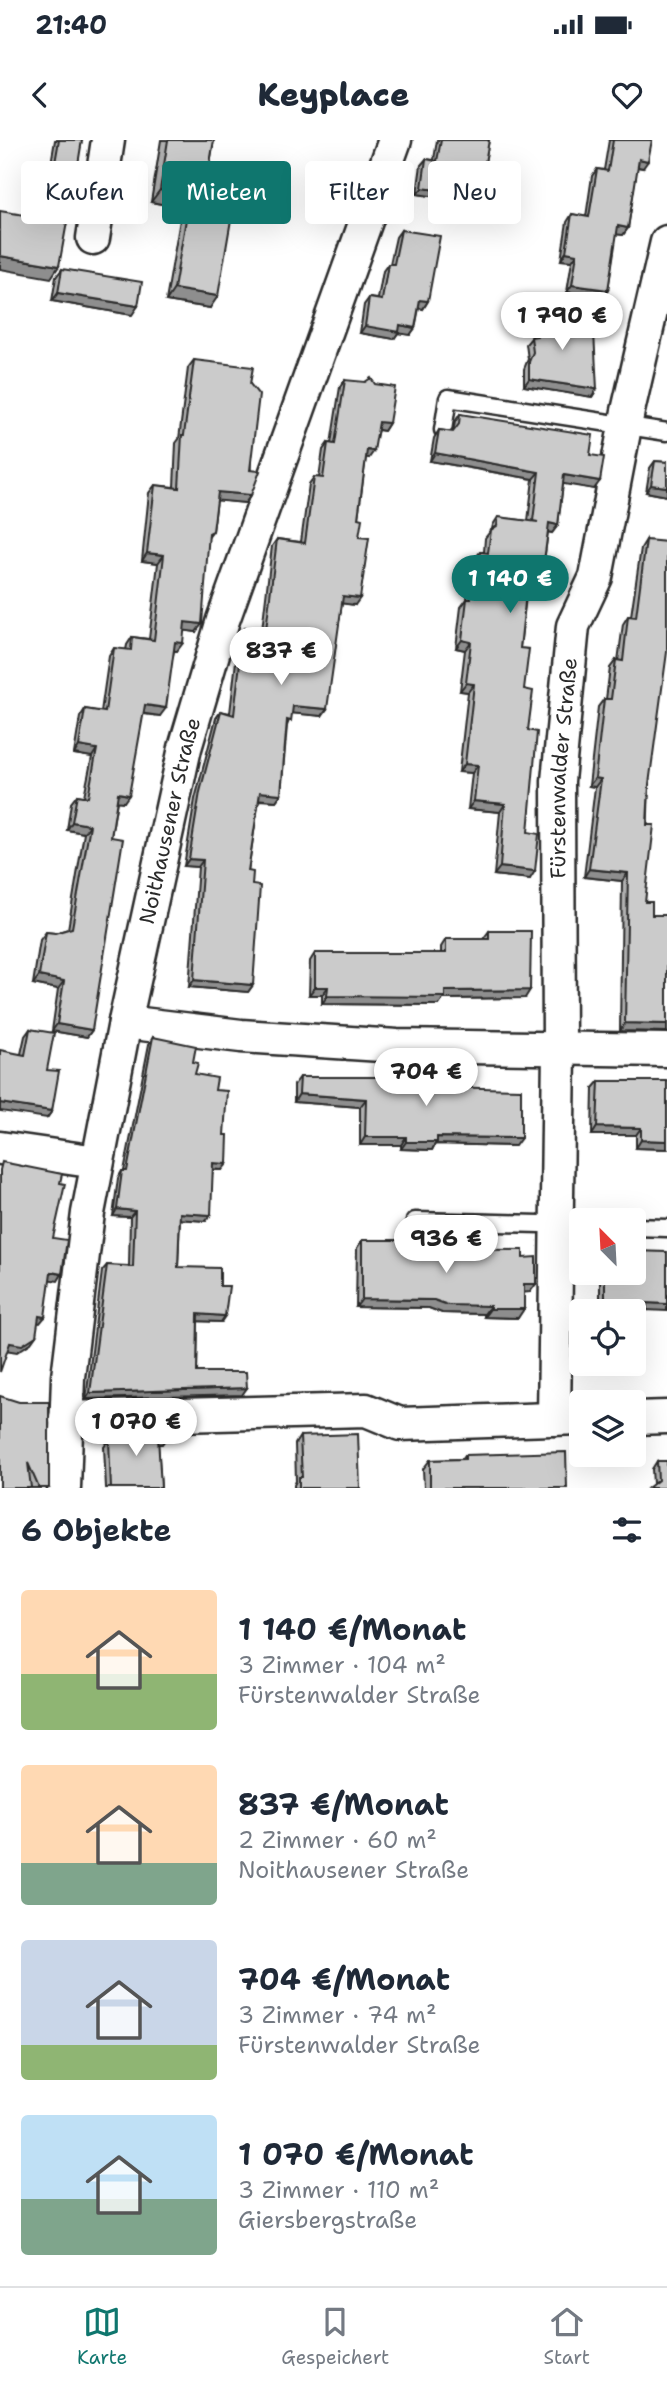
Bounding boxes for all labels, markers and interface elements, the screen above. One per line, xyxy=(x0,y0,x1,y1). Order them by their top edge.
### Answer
text: 21:40 xyxy=(35,7,107,42)
text: Keyplace xyxy=(257,73,410,116)
icon: back xyxy=(21,76,59,114)
icon: heart xyxy=(608,76,646,114)
chip: Kaufen xyxy=(21,161,148,224)
chip: Mieten xyxy=(162,161,291,224)
chip: Filter xyxy=(305,161,414,224)
chip: Neu xyxy=(428,161,521,224)
pin: 1 790 € xyxy=(497,292,627,352)
text: 1 790 € xyxy=(517,300,607,330)
pin: 1 140 € xyxy=(445,556,575,615)
text: 1 140 € xyxy=(468,563,552,593)
pin: 837 € xyxy=(232,628,330,687)
text: 837 € xyxy=(245,635,317,665)
street label: Fürstenwalder Straße xyxy=(544,656,584,879)
street label: Noithausener Straße xyxy=(133,714,207,927)
pin: 704 € xyxy=(377,1048,475,1108)
text: 704 € xyxy=(390,1056,462,1086)
north arrow xyxy=(569,1208,646,1284)
map controls xyxy=(569,1208,646,1467)
pin: 936 € xyxy=(397,1216,495,1275)
text: 936 € xyxy=(410,1223,482,1253)
button: locate xyxy=(569,1299,646,1376)
button: layers xyxy=(569,1390,646,1467)
pin: 1 070 € xyxy=(71,1398,201,1458)
text: 1 070 € xyxy=(91,1406,181,1436)
text: 6 Objekte xyxy=(21,1510,171,1551)
icon: filters xyxy=(608,1511,646,1549)
text: 1 140 €/Monat xyxy=(238,1609,466,1650)
icon: home xyxy=(77,1618,161,1702)
text: 3 Zimmer · 104 m² xyxy=(238,1650,446,1680)
text: Fürstenwalder Straße xyxy=(238,1680,481,1710)
text: 837 €/Monat xyxy=(238,1784,449,1825)
icon: home xyxy=(77,1793,161,1877)
text: 2 Zimmer · 60 m² xyxy=(238,1825,437,1855)
text: Noithausener Straße xyxy=(238,1855,469,1885)
text: 704 €/Monat xyxy=(238,1959,450,2000)
icon: home xyxy=(77,1968,161,2052)
text: 3 Zimmer · 74 m² xyxy=(238,2000,436,2030)
text: Fürstenwalder Straße xyxy=(238,2030,481,2060)
text: 1 070 €/Monat xyxy=(238,2134,474,2175)
icon: home xyxy=(77,2143,161,2227)
text: 3 Zimmer · 110 m² xyxy=(238,2175,439,2205)
text: Giersbergstraße xyxy=(238,2205,417,2235)
tab: Karte xyxy=(77,2303,127,2370)
tab: Gespeichert xyxy=(281,2303,389,2370)
tab: Start xyxy=(543,2303,590,2370)

